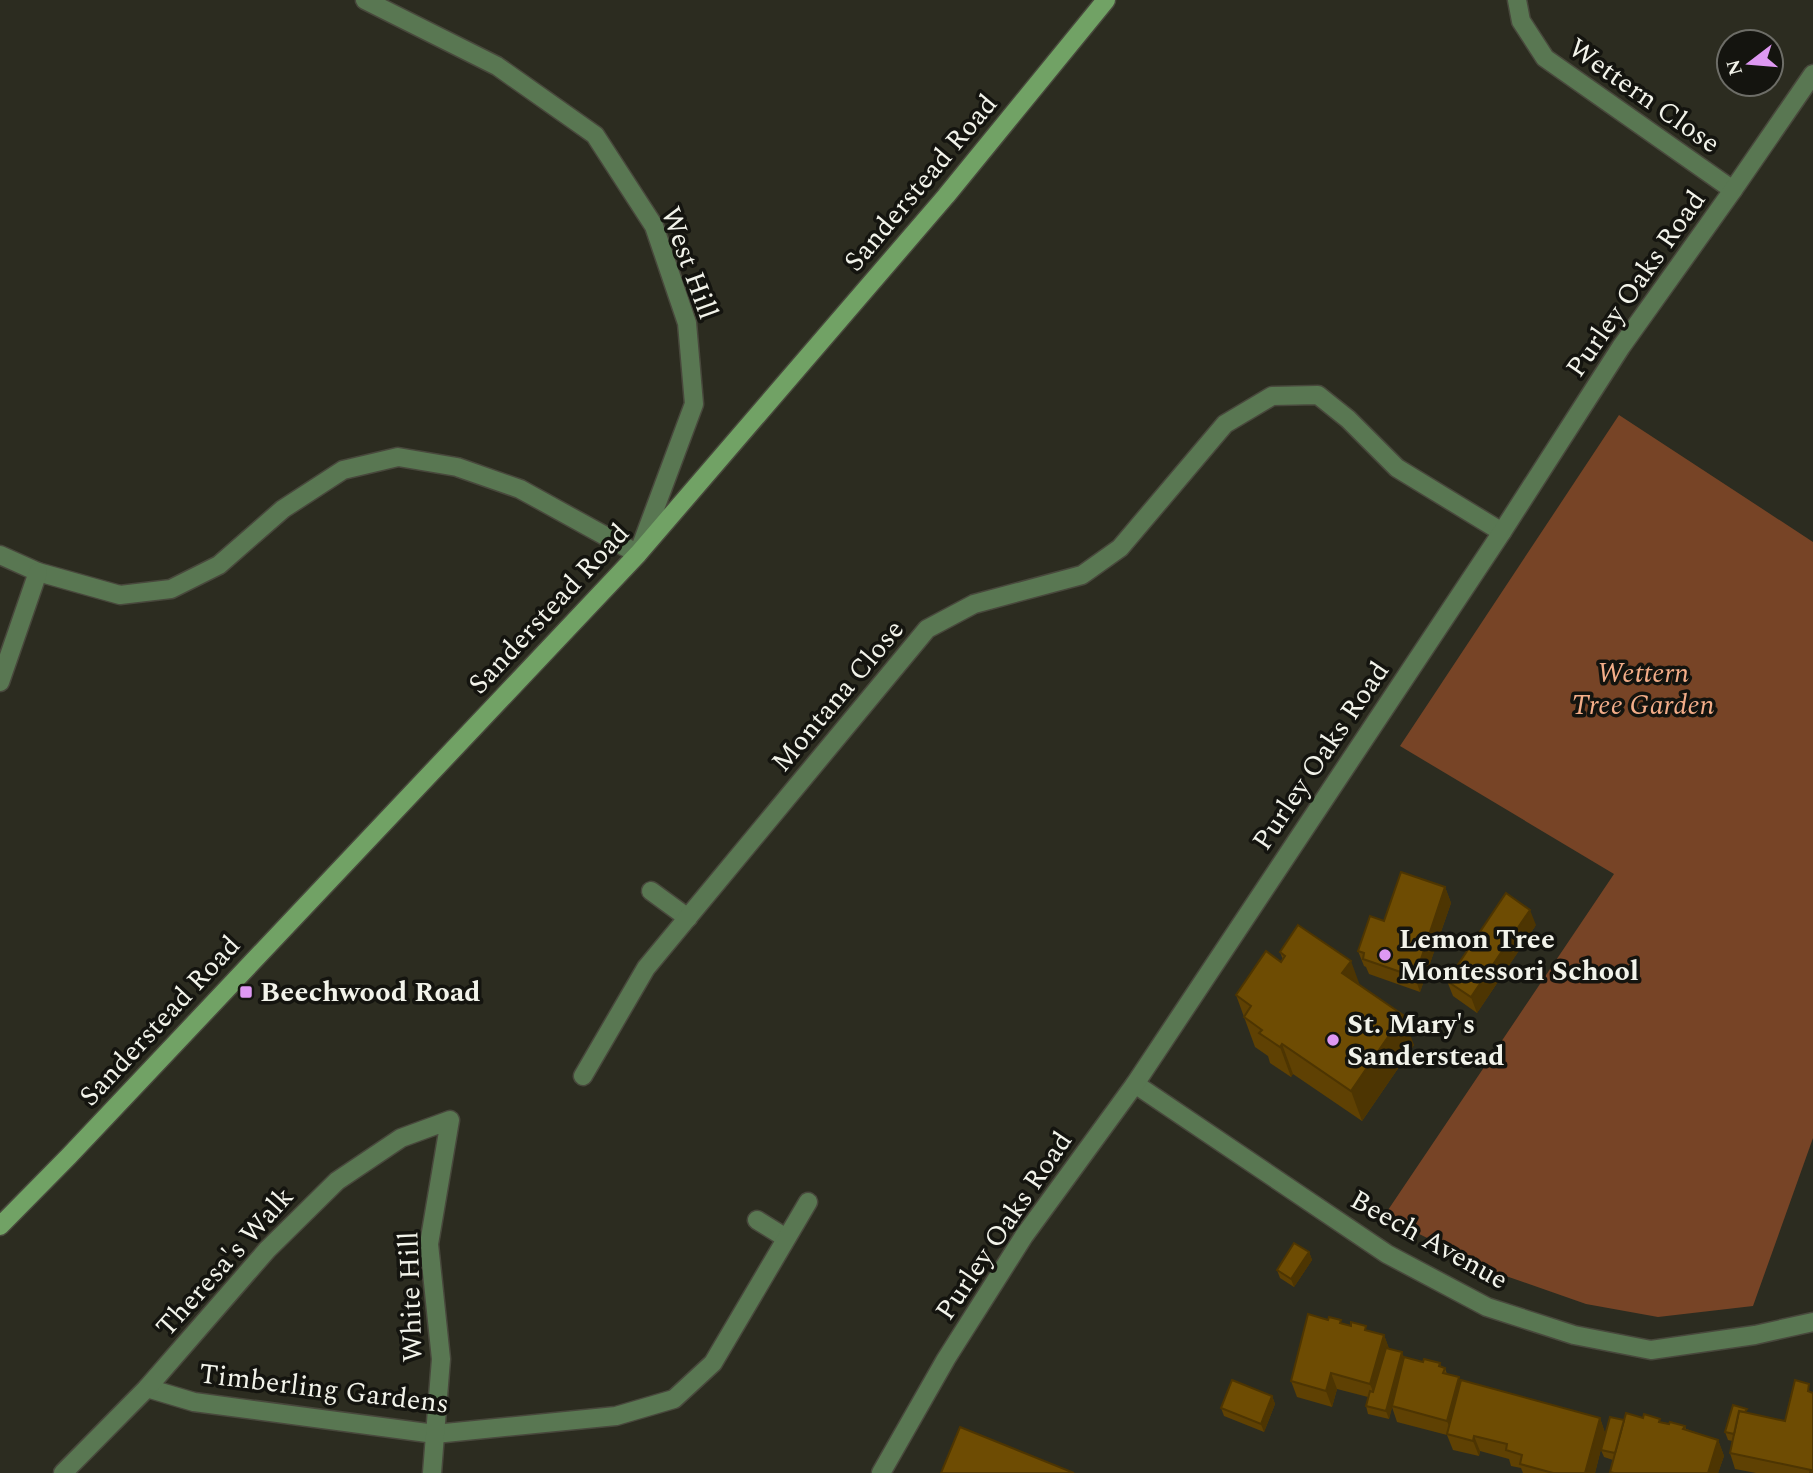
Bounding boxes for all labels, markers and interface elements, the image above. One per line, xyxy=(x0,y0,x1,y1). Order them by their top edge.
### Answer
street label: Wettern Close xyxy=(1559,27,1729,165)
north arrow xyxy=(1715,28,1785,98)
text: N xyxy=(1719,56,1751,79)
street label: Sanderstead Road xyxy=(834,85,1008,281)
street label: Purley Oaks Road xyxy=(1555,181,1717,387)
street label: West Hill xyxy=(649,201,729,325)
street label: Sanderstead Road xyxy=(458,514,640,704)
street label: Montana Close xyxy=(761,610,915,782)
park label: Wettern Tree Garden xyxy=(1571,652,1715,727)
street label: Purley Oaks Road xyxy=(1242,653,1400,859)
place label: Lemon Tree Montessori School xyxy=(1399,918,1639,993)
street label: Sanderstead Road xyxy=(69,926,251,1116)
marker: Lemon Tree Montessori School xyxy=(1377,947,1393,963)
place label: Beechwood Road xyxy=(260,971,481,1014)
marker: Beechwood Road xyxy=(238,984,254,1000)
place label: St. Mary's Sanderstead xyxy=(1347,1003,1505,1078)
marker: St. Mary's Sanderstead xyxy=(1325,1032,1341,1048)
street label: Purley Oaks Road xyxy=(925,1123,1083,1329)
street label: Theresa's Walk xyxy=(146,1177,304,1347)
street label: Beech Avenue xyxy=(1342,1179,1516,1301)
street label: White Hill xyxy=(387,1231,435,1363)
street label: Timberling Gardens xyxy=(197,1352,451,1426)

